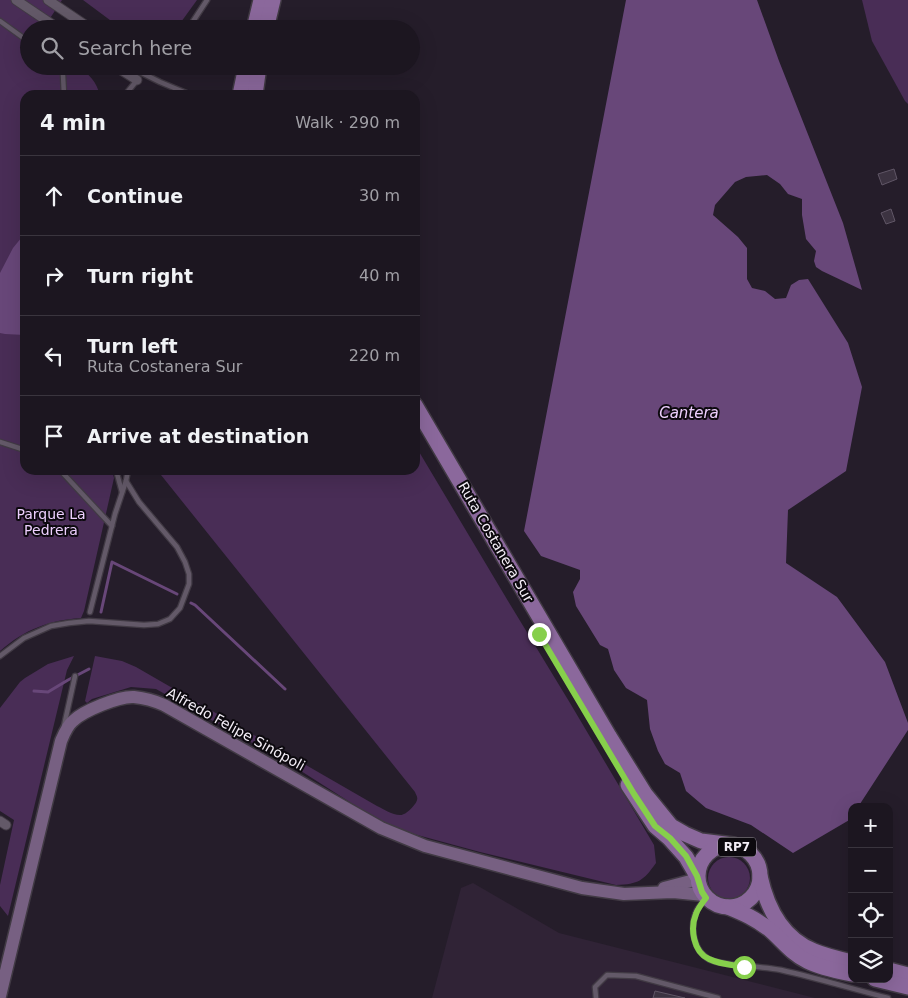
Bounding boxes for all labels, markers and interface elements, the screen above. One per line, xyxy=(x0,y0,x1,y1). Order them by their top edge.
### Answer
search box xyxy=(20,20,420,75)
icon: search xyxy=(38,34,66,62)
text: Search here xyxy=(78,37,192,59)
text: 4 min xyxy=(40,111,106,135)
text: Walk · 290 m xyxy=(295,113,400,132)
icon: ahead xyxy=(40,182,68,210)
text: Continue xyxy=(87,185,183,207)
text: 30 m xyxy=(359,186,400,205)
icon: right xyxy=(40,262,68,290)
text: Turn right xyxy=(87,265,193,287)
text: 40 m xyxy=(359,266,400,285)
text: Turn left xyxy=(87,335,178,357)
icon: left xyxy=(40,342,68,370)
text: 220 m xyxy=(349,346,400,365)
text: Ruta Costanera Sur xyxy=(87,357,242,376)
water label: Cantera xyxy=(659,404,719,422)
icon: arrive xyxy=(40,422,68,450)
text: Arrive at destination xyxy=(87,425,309,447)
street label: Ruta Costanera Sur xyxy=(455,479,537,605)
park label: Parque La Pedrera xyxy=(16,506,86,538)
route end xyxy=(528,623,551,646)
street label: Alfredo Felipe Sinópoli xyxy=(164,684,308,774)
map controls xyxy=(848,803,893,983)
button: + xyxy=(848,803,893,848)
road number: RP7 xyxy=(718,838,756,856)
button: − xyxy=(848,848,893,893)
button: locate xyxy=(848,893,893,938)
button: layers xyxy=(848,938,893,983)
route start xyxy=(733,956,756,979)

